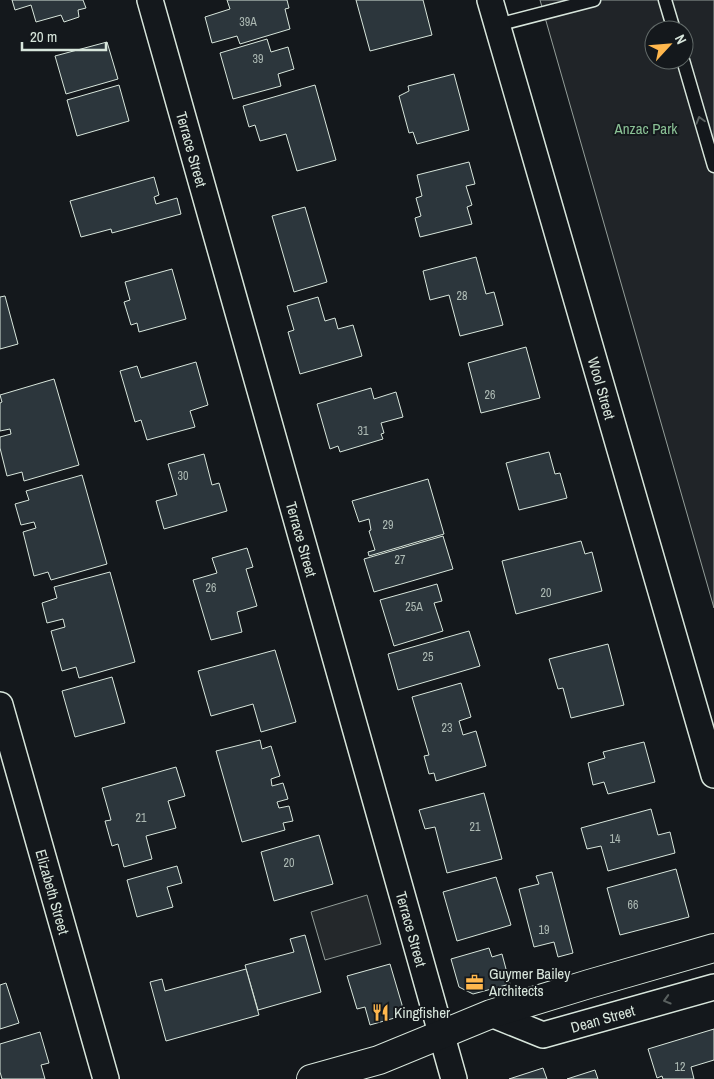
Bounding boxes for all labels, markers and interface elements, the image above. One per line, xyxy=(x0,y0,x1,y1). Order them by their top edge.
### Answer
house number: 39A xyxy=(239,14,257,30)
scale bar xyxy=(22,20,106,52)
north arrow xyxy=(644,20,694,70)
text: 20 m xyxy=(30,26,57,47)
text: N xyxy=(671,32,691,47)
house number: 39 xyxy=(253,51,263,67)
street label: Terrace Street xyxy=(171,109,213,190)
one-way arrow xyxy=(696,116,706,124)
park label: Anzac Park xyxy=(614,118,678,139)
house number: 28 xyxy=(457,288,467,304)
street label: Wool Street xyxy=(583,354,621,422)
house number: 26 xyxy=(485,387,495,403)
house number: 31 xyxy=(358,423,369,439)
house number: 30 xyxy=(178,468,188,484)
street label: Terrace Street xyxy=(281,499,323,580)
house number: 29 xyxy=(383,517,393,533)
house number: 27 xyxy=(395,552,406,568)
house number: 26 xyxy=(206,580,216,596)
house number: 20 xyxy=(541,585,551,601)
house number: 25A xyxy=(405,599,423,615)
house number: 25 xyxy=(423,649,434,665)
house number: 23 xyxy=(442,720,452,736)
house number: 21 xyxy=(136,810,147,826)
house number: 21 xyxy=(470,819,481,835)
house number: 14 xyxy=(610,831,621,847)
street label: Elizabeth Street xyxy=(31,847,75,937)
house number: 20 xyxy=(284,855,294,871)
street label: Terrace Street xyxy=(391,889,432,969)
house number: 66 xyxy=(628,897,638,913)
house number: 19 xyxy=(539,922,549,938)
place label: Guymer Bailey Architects xyxy=(488,963,571,1001)
office icon: Guymer Bailey Architects xyxy=(465,972,485,992)
one-way arrow xyxy=(663,994,671,1005)
street label: Dean Street xyxy=(568,999,638,1037)
restaurant icon: Kingfisher xyxy=(370,1002,390,1022)
place label: Kingfisher xyxy=(394,1002,450,1023)
house number: 12 xyxy=(675,1059,685,1075)

